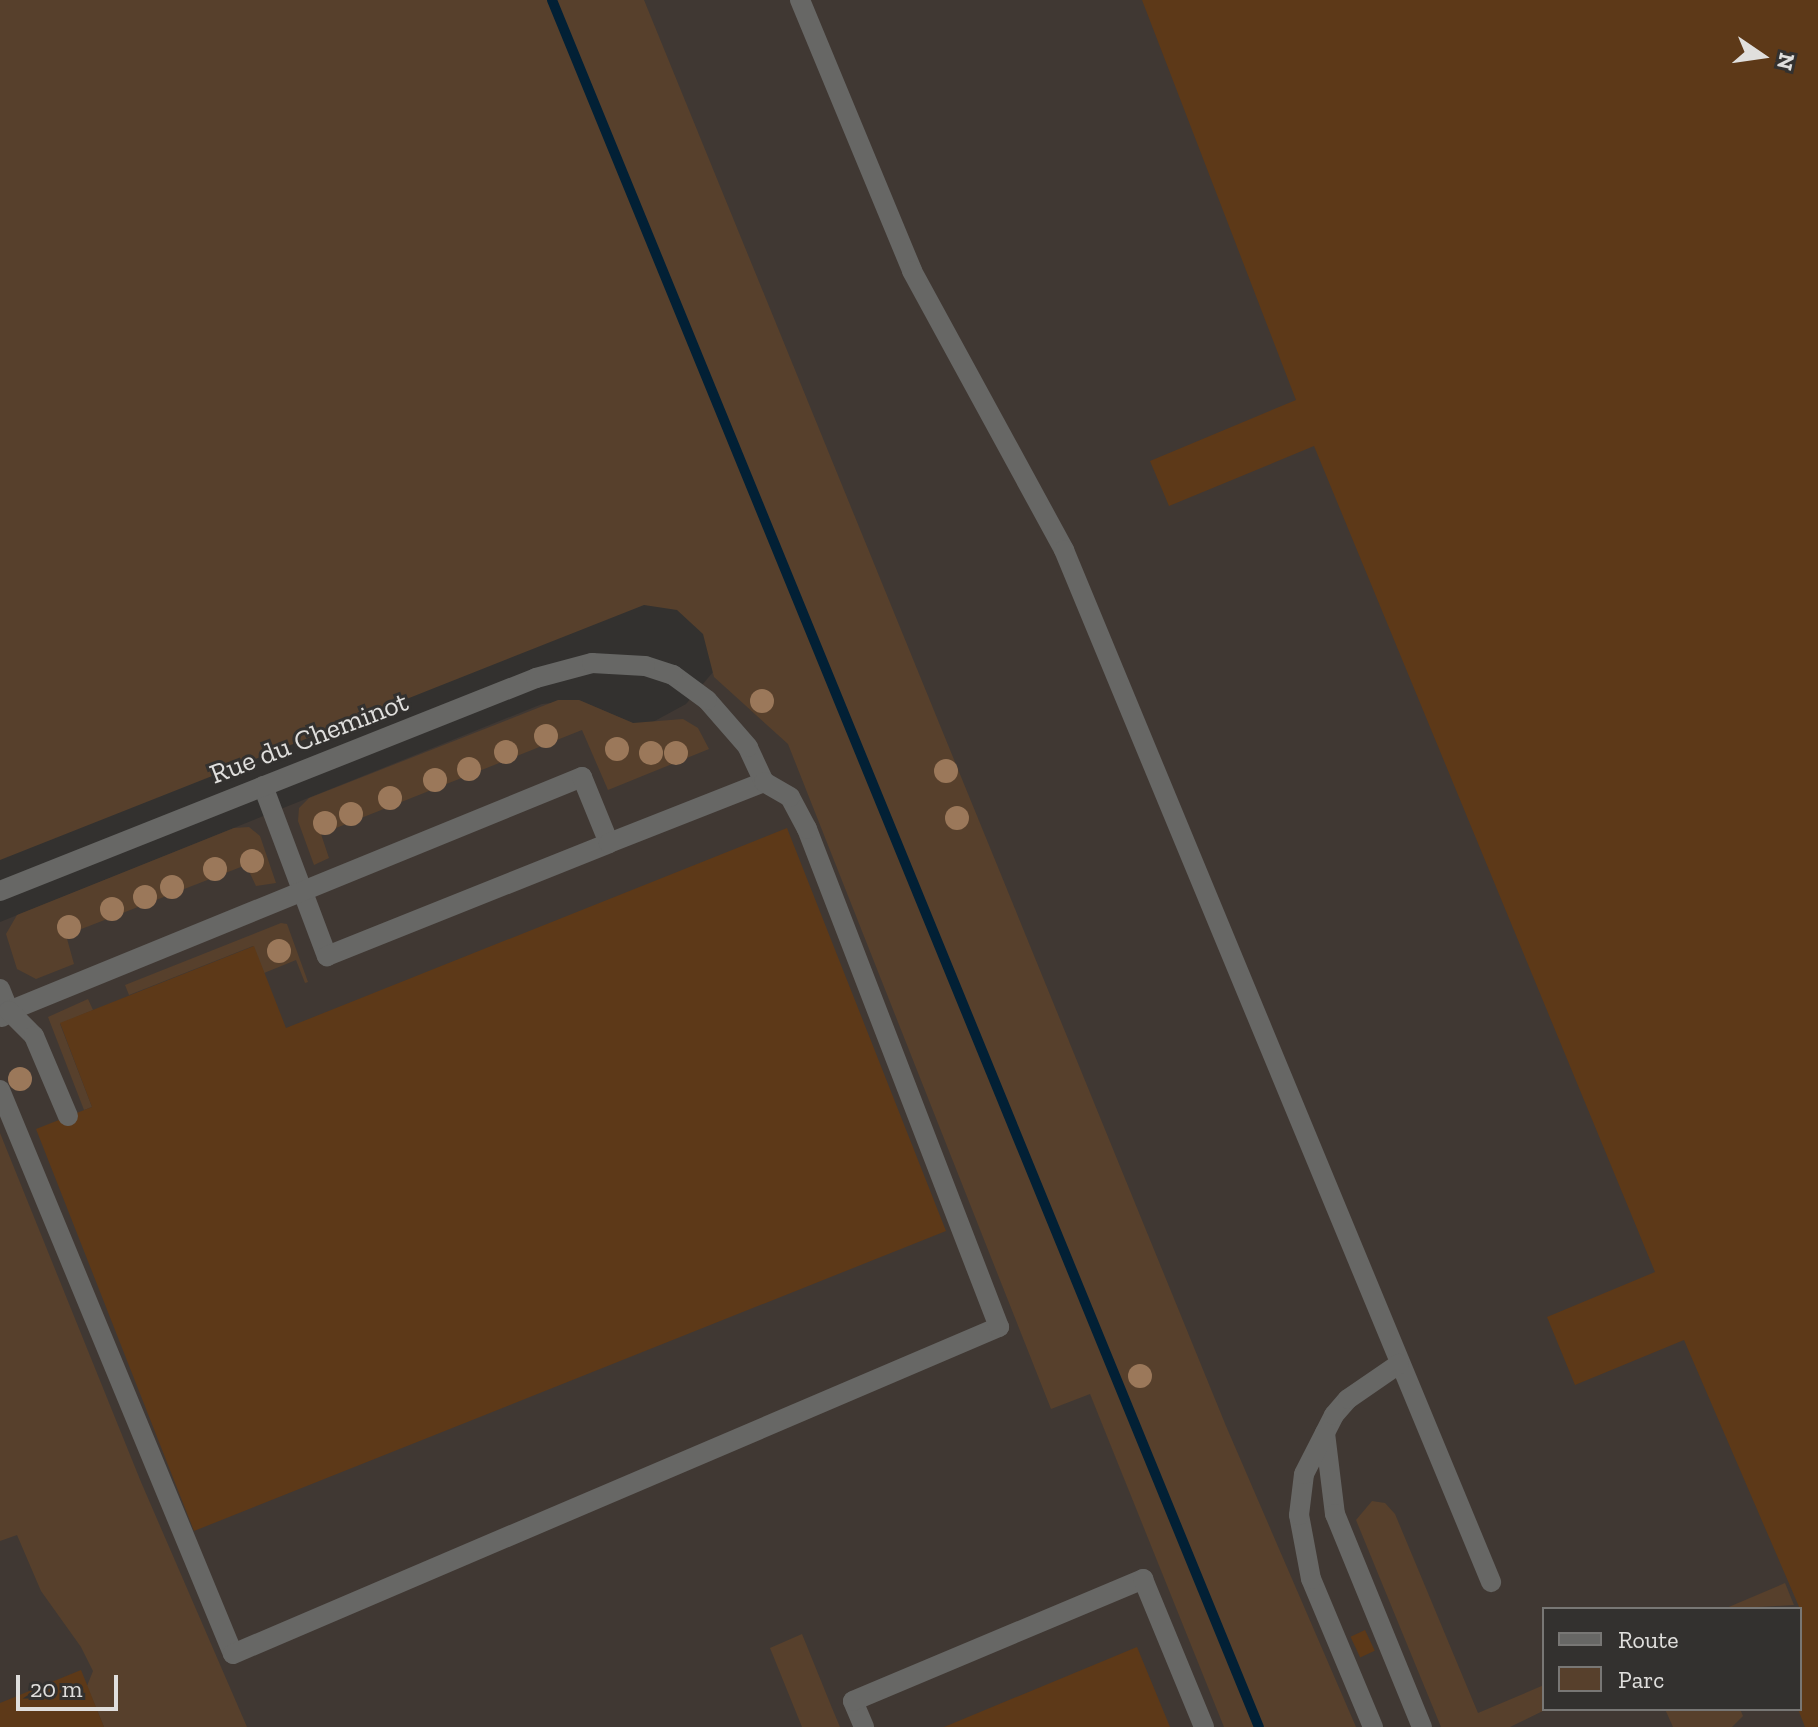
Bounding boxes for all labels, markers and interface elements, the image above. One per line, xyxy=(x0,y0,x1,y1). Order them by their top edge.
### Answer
north arrow xyxy=(1722,16,1802,96)
text: N xyxy=(1771,50,1801,73)
street label: Rue du Cheminot xyxy=(205,685,413,791)
legend xyxy=(1542,1607,1802,1711)
text: Route xyxy=(1618,1625,1678,1654)
scale bar xyxy=(20,1659,122,1709)
text: Parc xyxy=(1618,1665,1664,1694)
text: 20 m xyxy=(30,1674,82,1703)

